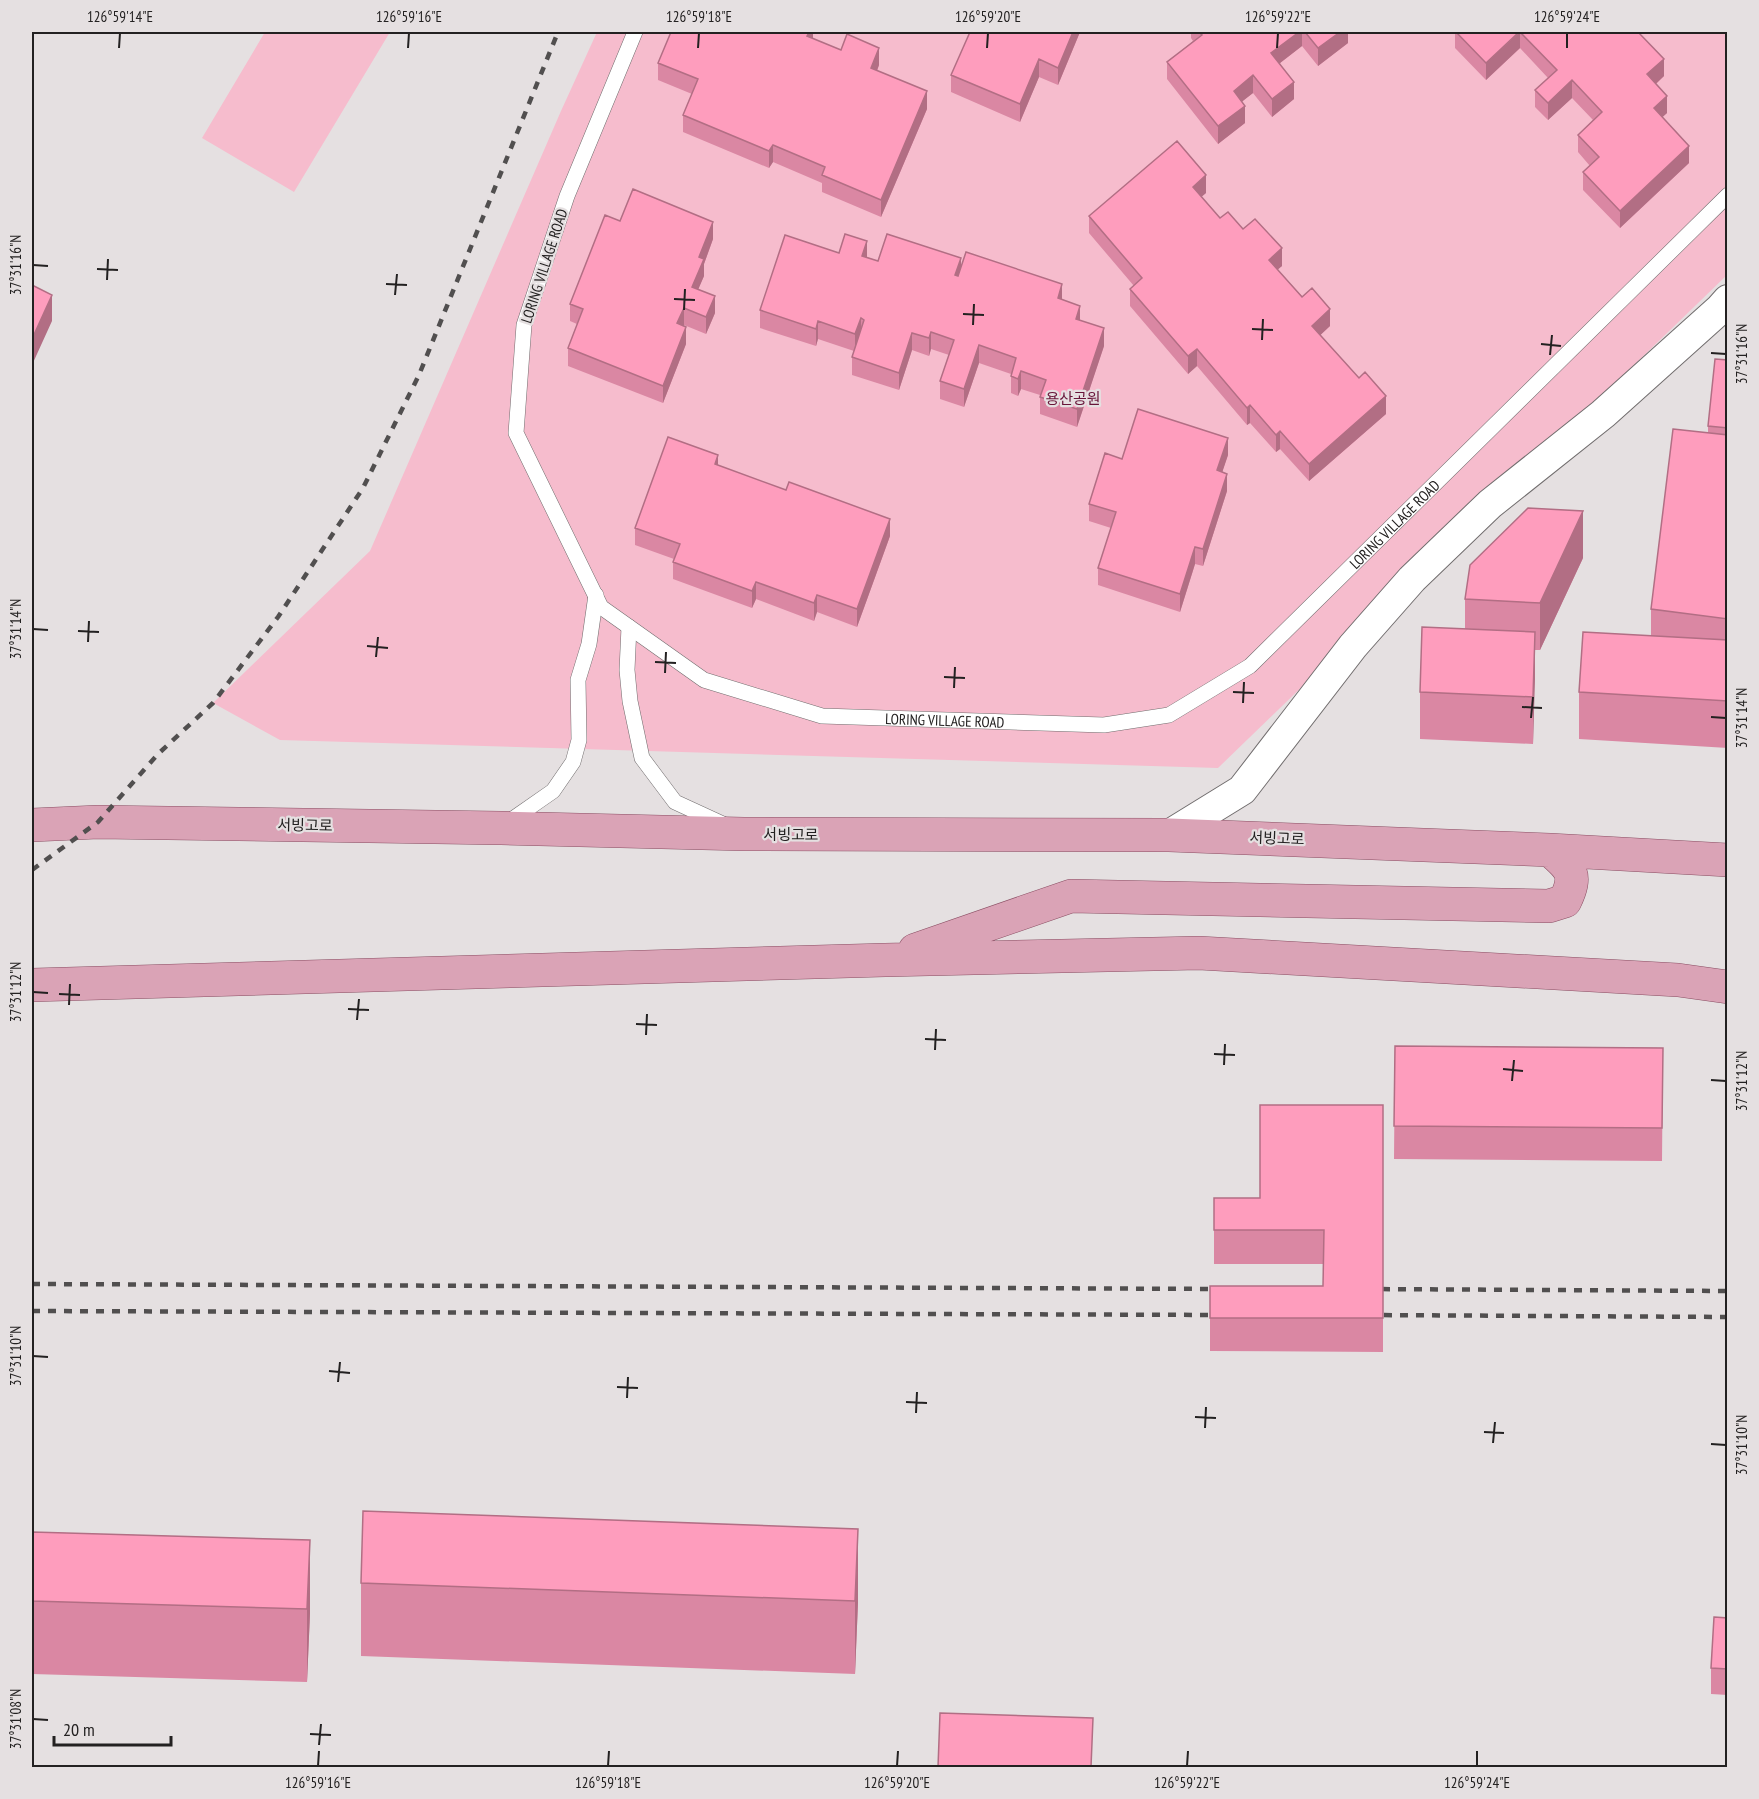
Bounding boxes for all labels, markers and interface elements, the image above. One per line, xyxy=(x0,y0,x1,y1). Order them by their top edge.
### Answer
text: 126°59'14"E xyxy=(87,7,153,26)
text: 126°59'16"E xyxy=(376,7,442,26)
text: 126°59'18"E xyxy=(666,7,732,26)
text: 126°59'20"E xyxy=(955,7,1021,26)
text: 126°59'22"E xyxy=(1245,7,1311,26)
text: 126°59'24"E xyxy=(1534,7,1600,26)
street label: LORING VILLAGE ROAD xyxy=(517,206,571,326)
text: 37°31'16"N xyxy=(6,235,25,295)
text: 37°31'16"N xyxy=(1732,324,1751,384)
park label: 용산공원 xyxy=(1045,389,1101,408)
street label: LORING VILLAGE ROAD xyxy=(1345,475,1443,573)
text: 37°31'14"N xyxy=(6,599,25,659)
text: 37°31'14"N xyxy=(1732,688,1751,748)
street label: LORING VILLAGE ROAD xyxy=(885,709,1005,731)
street label: 서빙고로 xyxy=(277,815,333,835)
street label: 서빙고로 xyxy=(763,825,819,844)
street label: 서빙고로 xyxy=(1249,828,1305,848)
text: 37°31'12"N xyxy=(6,962,25,1022)
text: 37°31'12"N xyxy=(1732,1051,1751,1111)
text: 37°31'10"N xyxy=(6,1326,25,1386)
text: 37°31'10"N xyxy=(1732,1415,1751,1475)
text: 37°31'08"N xyxy=(6,1689,25,1749)
scale bar xyxy=(54,1709,171,1747)
text: 20 m xyxy=(63,1718,95,1741)
text: 126°59'16"E xyxy=(285,1773,351,1792)
text: 126°59'18"E xyxy=(575,1773,641,1792)
text: 126°59'20"E xyxy=(864,1773,930,1792)
text: 126°59'22"E xyxy=(1154,1773,1220,1792)
text: 126°59'24"E xyxy=(1444,1773,1510,1792)

